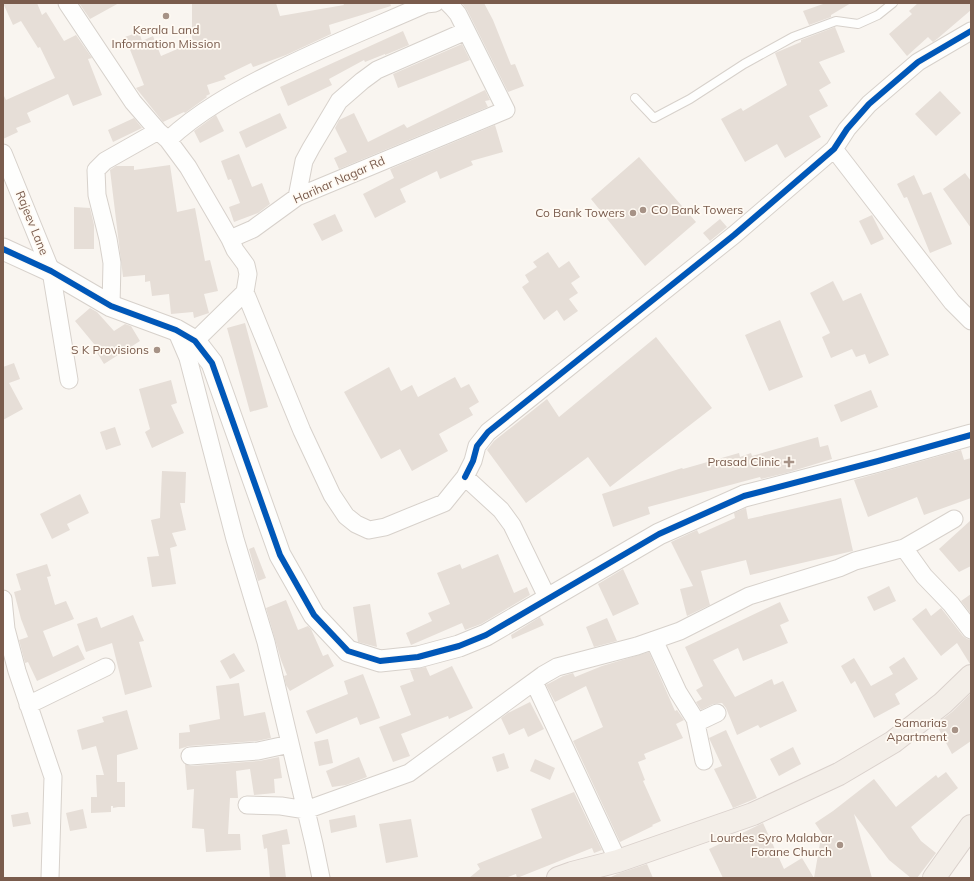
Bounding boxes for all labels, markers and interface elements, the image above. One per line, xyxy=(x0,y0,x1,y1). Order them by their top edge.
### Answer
marker: Kerala Land Information Mission xyxy=(161,11,171,21)
place label: Kerala Land Information Mission xyxy=(112,22,220,51)
street label: Harihar Nagar Rd xyxy=(291,153,387,206)
street label: Rajeev Lane xyxy=(13,188,52,257)
place label: CO Bank Towers xyxy=(651,202,743,217)
place label: Co Bank Towers xyxy=(535,205,625,220)
marker: CO Bank Towers xyxy=(638,205,648,215)
marker: Co Bank Towers xyxy=(628,208,638,218)
place label: S K Provisions xyxy=(71,342,149,357)
marker: S K Provisions xyxy=(152,345,162,355)
place label: Prasad Clinic xyxy=(708,454,780,469)
marker: Prasad Clinic xyxy=(783,456,795,468)
place label: Samarias Apartment xyxy=(887,715,947,744)
marker: Samarias Apartment xyxy=(950,725,960,735)
place label: Lourdes Syro Malabar Forane Church xyxy=(710,830,833,859)
marker: Lourdes Syro Malabar Forane Church xyxy=(835,840,845,850)

